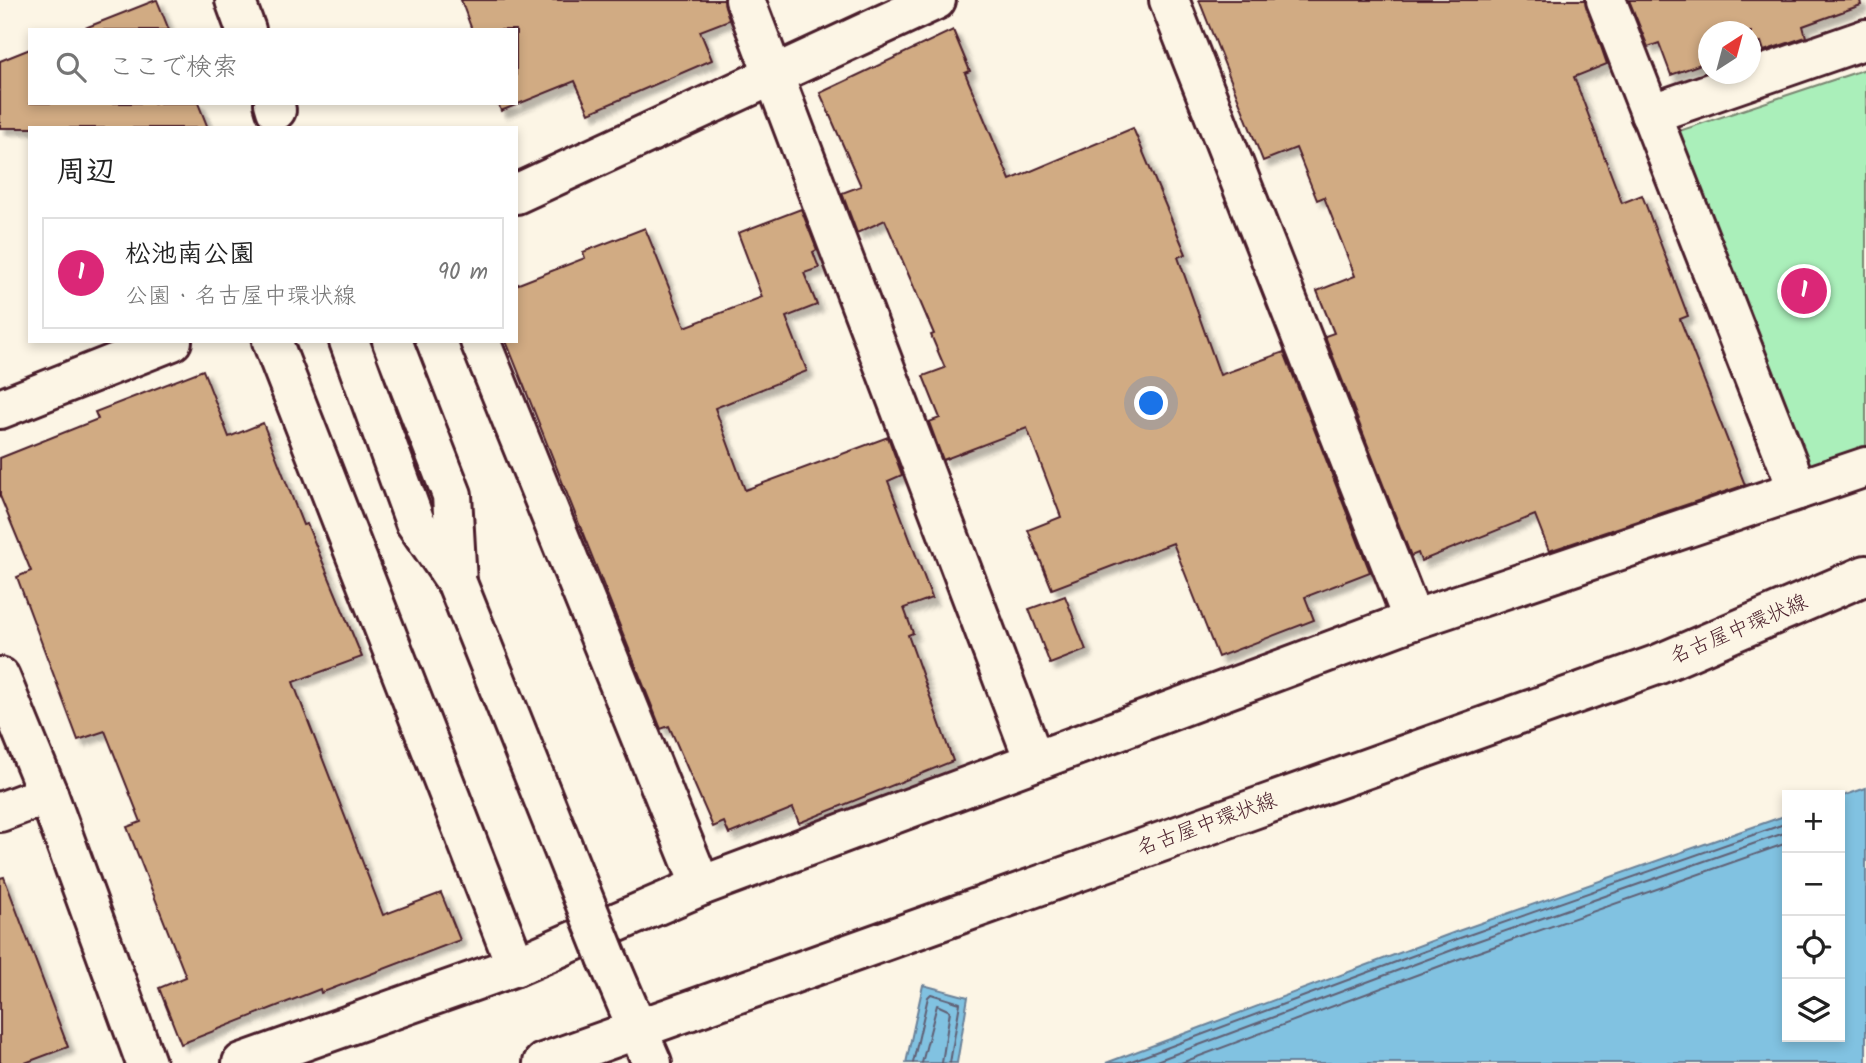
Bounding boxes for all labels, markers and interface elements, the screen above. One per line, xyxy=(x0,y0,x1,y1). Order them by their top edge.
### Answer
north arrow xyxy=(1698,21,1761,84)
search box xyxy=(28,28,518,105)
text: ここで検索 xyxy=(108,47,238,89)
icon: search xyxy=(52,48,90,86)
text: 周辺 xyxy=(56,149,116,197)
text: 松池南公園 xyxy=(125,234,255,276)
text: 1 xyxy=(78,255,84,291)
text: 90 m xyxy=(438,255,488,291)
pin: 1 xyxy=(1781,265,1827,317)
text: 公園 · 名古屋中環状線 xyxy=(125,279,356,315)
your location xyxy=(1134,386,1168,420)
street label: 名古屋中環状線 xyxy=(1665,586,1813,674)
street label: 名古屋中環状線 xyxy=(1132,784,1282,866)
map controls xyxy=(1782,790,1845,1042)
button: + xyxy=(1782,790,1845,853)
button: − xyxy=(1782,853,1845,916)
button: locate xyxy=(1782,916,1845,979)
button: layers xyxy=(1782,979,1845,1042)

